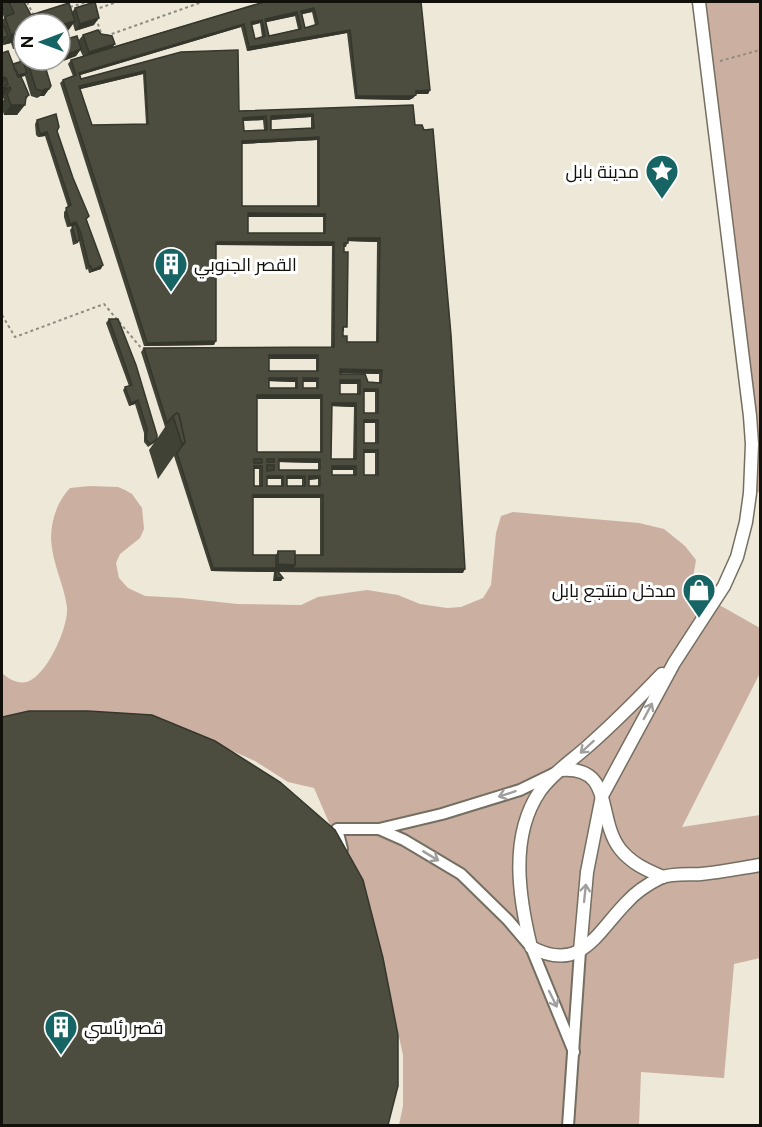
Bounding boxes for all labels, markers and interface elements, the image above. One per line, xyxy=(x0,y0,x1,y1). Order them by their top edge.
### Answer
north arrow xyxy=(12,12,72,72)
text: N xyxy=(18,36,37,48)
place icon: مدينة بابل xyxy=(644,153,680,200)
place label: مدينة بابل xyxy=(565,161,639,183)
building icon: القصر الجنوبي xyxy=(153,246,189,293)
place label: القصر الجنوبي xyxy=(194,254,297,279)
shop icon: مدخل منتجع بابل xyxy=(681,572,717,619)
place label: مدخل منتجع بابل xyxy=(552,580,676,603)
one-way arrow xyxy=(643,702,654,720)
one-way arrow xyxy=(579,740,594,754)
one-way arrow xyxy=(498,789,517,800)
one-way arrow xyxy=(422,850,439,862)
one-way arrow xyxy=(580,883,591,903)
one-way arrow xyxy=(547,990,559,1008)
building icon: قصر رئاسي xyxy=(43,1009,79,1056)
place label: قصر رئاسي xyxy=(84,1017,163,1041)

